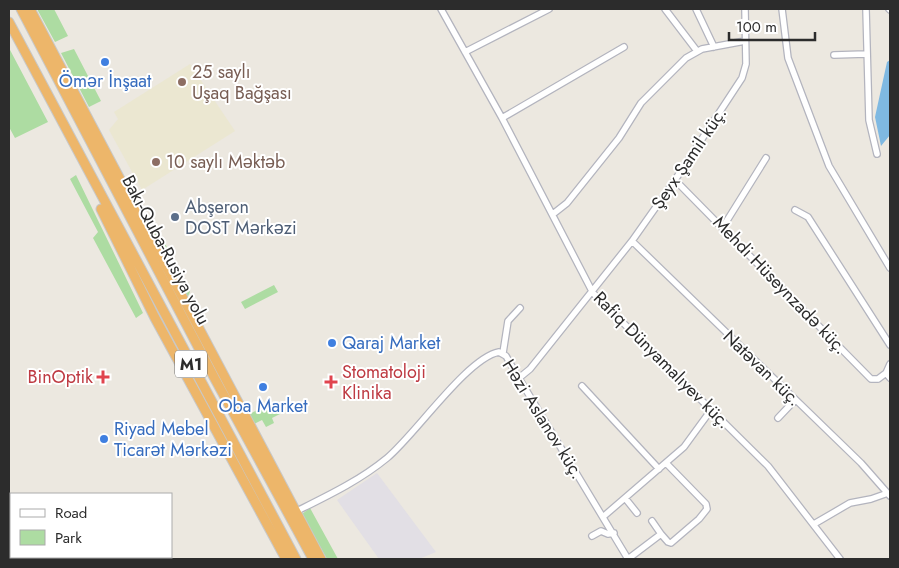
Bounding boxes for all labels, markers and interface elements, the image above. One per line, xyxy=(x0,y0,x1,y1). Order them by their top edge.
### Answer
scale bar xyxy=(729,10,815,42)
text: 100 m xyxy=(736,16,777,38)
marker: Ömər İnşaat xyxy=(99,56,111,68)
place label: 25 saylı Uşaq Bağşası xyxy=(192,59,292,106)
place label: Ömər İnşaat xyxy=(59,68,152,94)
marker: 25 saylı Uşaq Bağşası xyxy=(176,76,188,88)
street label: Şeyx Şamil küç. xyxy=(645,102,733,214)
place label: 10 saylı Məktəb xyxy=(166,149,285,175)
marker: 10 saylı Məktəb xyxy=(150,156,162,168)
street label: Bakı-Quba-Rusiya yolu xyxy=(116,171,216,329)
place label: Abşeron DOST Mərkəzi xyxy=(185,194,297,241)
street label: Mehdi Hüseynzadə küç. xyxy=(707,210,853,360)
marker: Abşeron DOST Mərkəzi xyxy=(169,211,181,223)
street label: Rafiq Dünyamalıyev küç. xyxy=(587,285,737,435)
street label: Natəvan küç. xyxy=(717,324,807,412)
place label: Qaraj Market xyxy=(342,330,441,356)
marker: Qaraj Market xyxy=(326,337,338,349)
road number: M1 xyxy=(175,350,207,378)
street label: Həzi Aslanov küç. xyxy=(496,354,590,484)
place label: Stomatoloji Klinika xyxy=(342,359,426,406)
place label: BinOptik xyxy=(27,364,93,390)
marker: BinOptik xyxy=(97,371,109,383)
marker: Stomatoloji Klinika xyxy=(324,375,338,389)
marker: Oba Market xyxy=(257,381,269,393)
place label: Oba Market xyxy=(218,393,308,419)
place label: Riyad Mebel Ticarət Mərkəzi xyxy=(114,416,232,463)
marker: Riyad Mebel Ticarət Mərkəzi xyxy=(98,433,110,445)
legend xyxy=(10,493,172,558)
text: Road xyxy=(55,502,87,524)
text: Park xyxy=(55,527,82,549)

